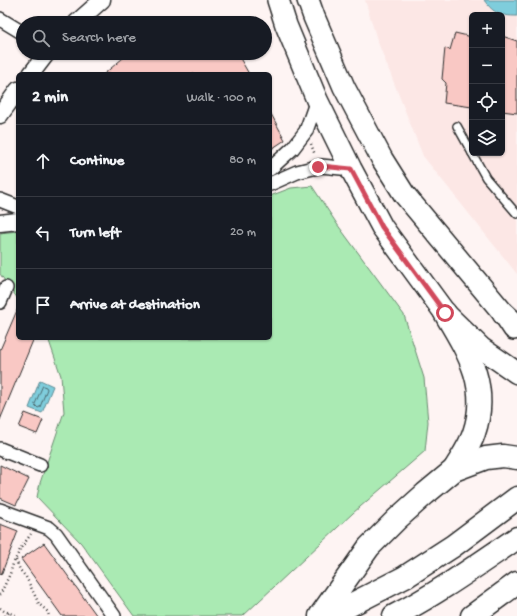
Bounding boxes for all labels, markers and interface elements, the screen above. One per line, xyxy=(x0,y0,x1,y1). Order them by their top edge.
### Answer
map controls xyxy=(469,12,505,156)
button: + xyxy=(469,12,505,48)
search box xyxy=(16,16,272,60)
icon: search xyxy=(30,27,52,49)
text: Search here xyxy=(62,29,136,47)
button: − xyxy=(469,48,505,84)
button: locate xyxy=(469,84,505,120)
text: 2 min xyxy=(32,88,68,108)
text: Walk · 100 m xyxy=(187,91,256,106)
button: layers xyxy=(469,120,505,156)
icon: ahead xyxy=(32,150,54,172)
text: Continue xyxy=(70,152,124,170)
text: 80 m xyxy=(229,153,256,168)
route end xyxy=(309,158,327,176)
icon: left xyxy=(32,222,54,244)
text: Turn left xyxy=(70,224,121,242)
text: 20 m xyxy=(230,225,256,240)
icon: arrive xyxy=(32,294,54,316)
text: Arrive at destination xyxy=(70,296,200,314)
route start xyxy=(436,304,454,322)

